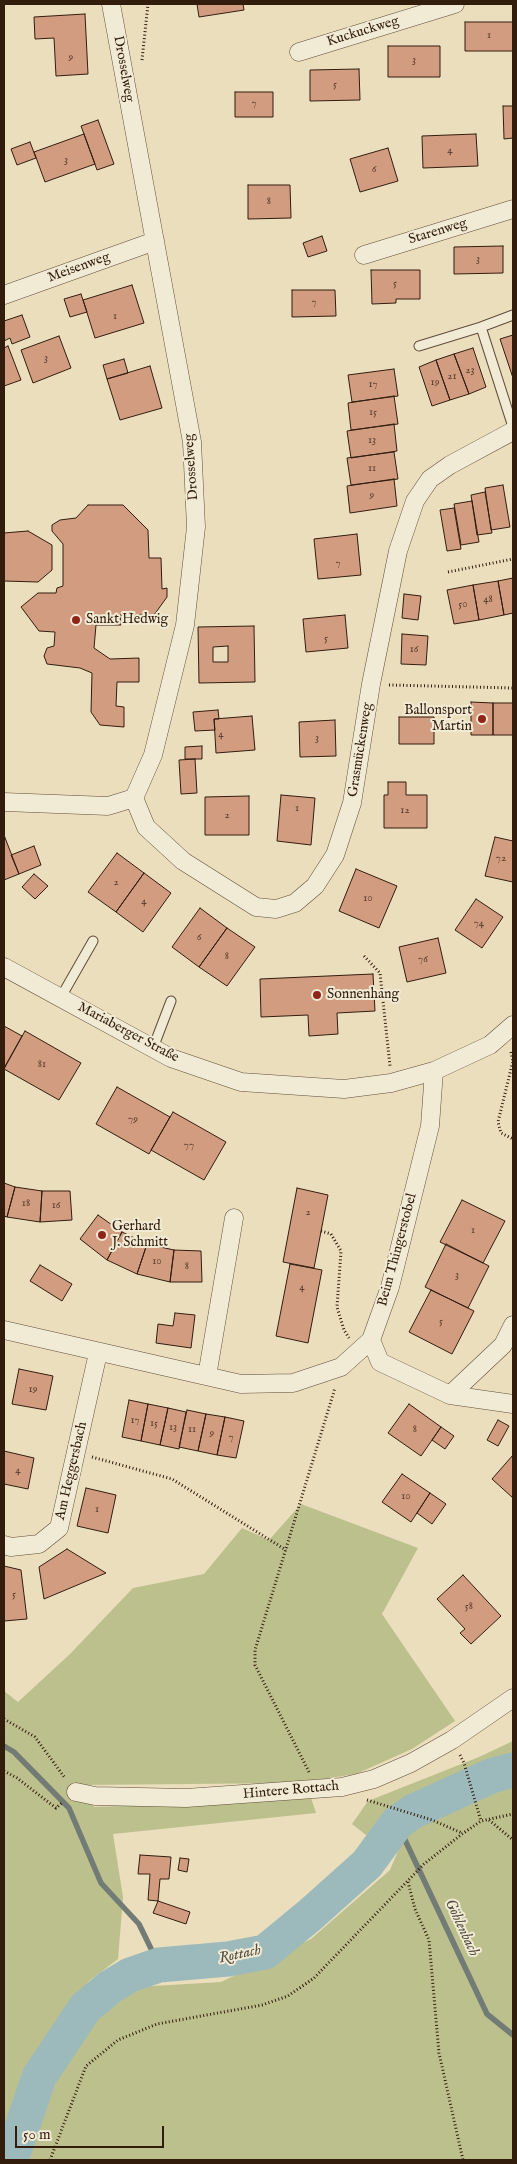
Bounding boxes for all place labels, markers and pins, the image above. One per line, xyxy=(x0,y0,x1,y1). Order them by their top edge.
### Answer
place label: Sankt Hedwig xyxy=(86,612,168,628)
marker: Sankt Hedwig xyxy=(70,614,82,626)
place label: Ballonsport Martin xyxy=(404,703,472,736)
marker: Ballonsport Martin xyxy=(476,713,488,725)
place label: Sonnenhang xyxy=(327,987,399,1003)
marker: Sonnenhang xyxy=(311,989,323,1001)
place label: Gerhard J. Schmitt xyxy=(112,1219,168,1252)
marker: Gerhard J. Schmitt xyxy=(96,1229,108,1241)

